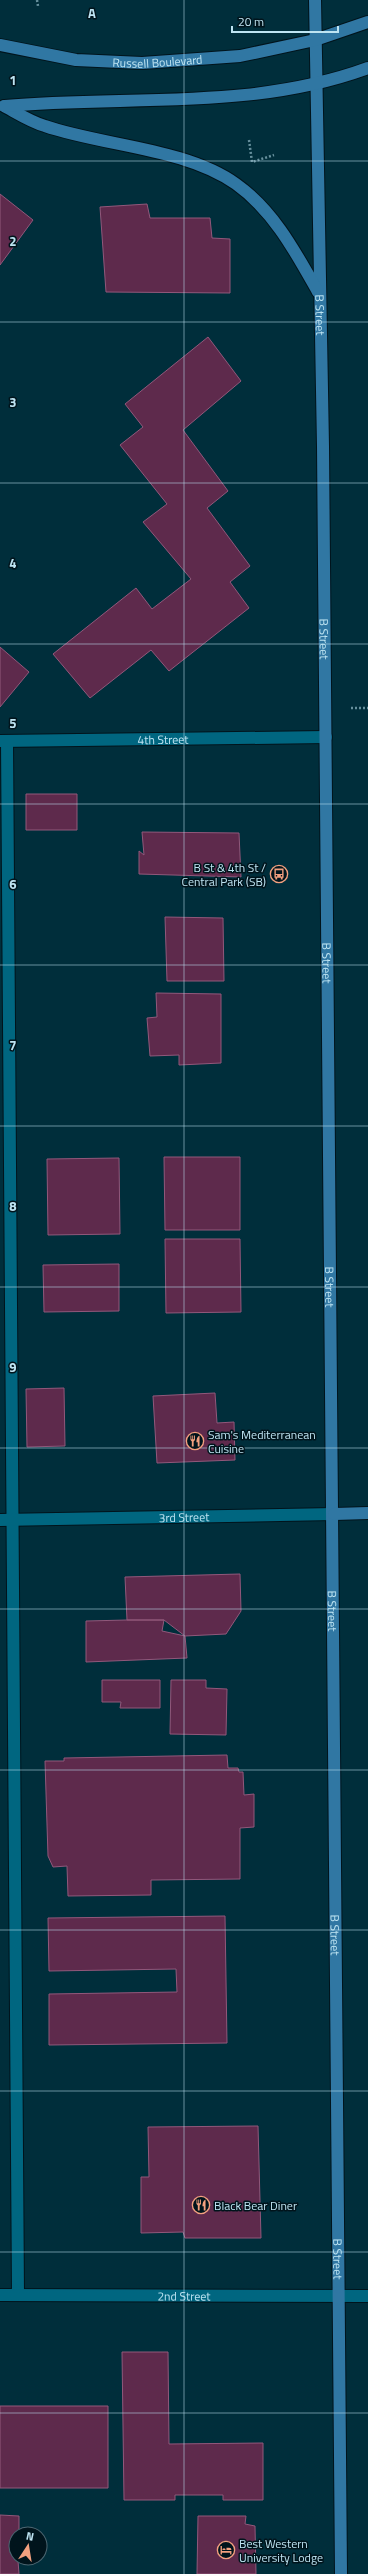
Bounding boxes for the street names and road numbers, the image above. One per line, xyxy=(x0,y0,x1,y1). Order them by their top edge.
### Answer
street label: Russell Boulevard xyxy=(112,49,203,73)
street label: B Street xyxy=(311,294,331,336)
street label: B Street xyxy=(315,618,334,660)
street label: 4th Street xyxy=(137,729,189,749)
street label: B Street xyxy=(318,942,337,984)
street label: B Street xyxy=(320,1266,340,1308)
street label: 3rd Street xyxy=(158,1507,210,1527)
street label: B Street xyxy=(323,1590,343,1632)
street label: B Street xyxy=(326,1914,345,1956)
street label: B Street xyxy=(329,2238,348,2280)
street label: 2nd Street xyxy=(157,2286,211,2305)

